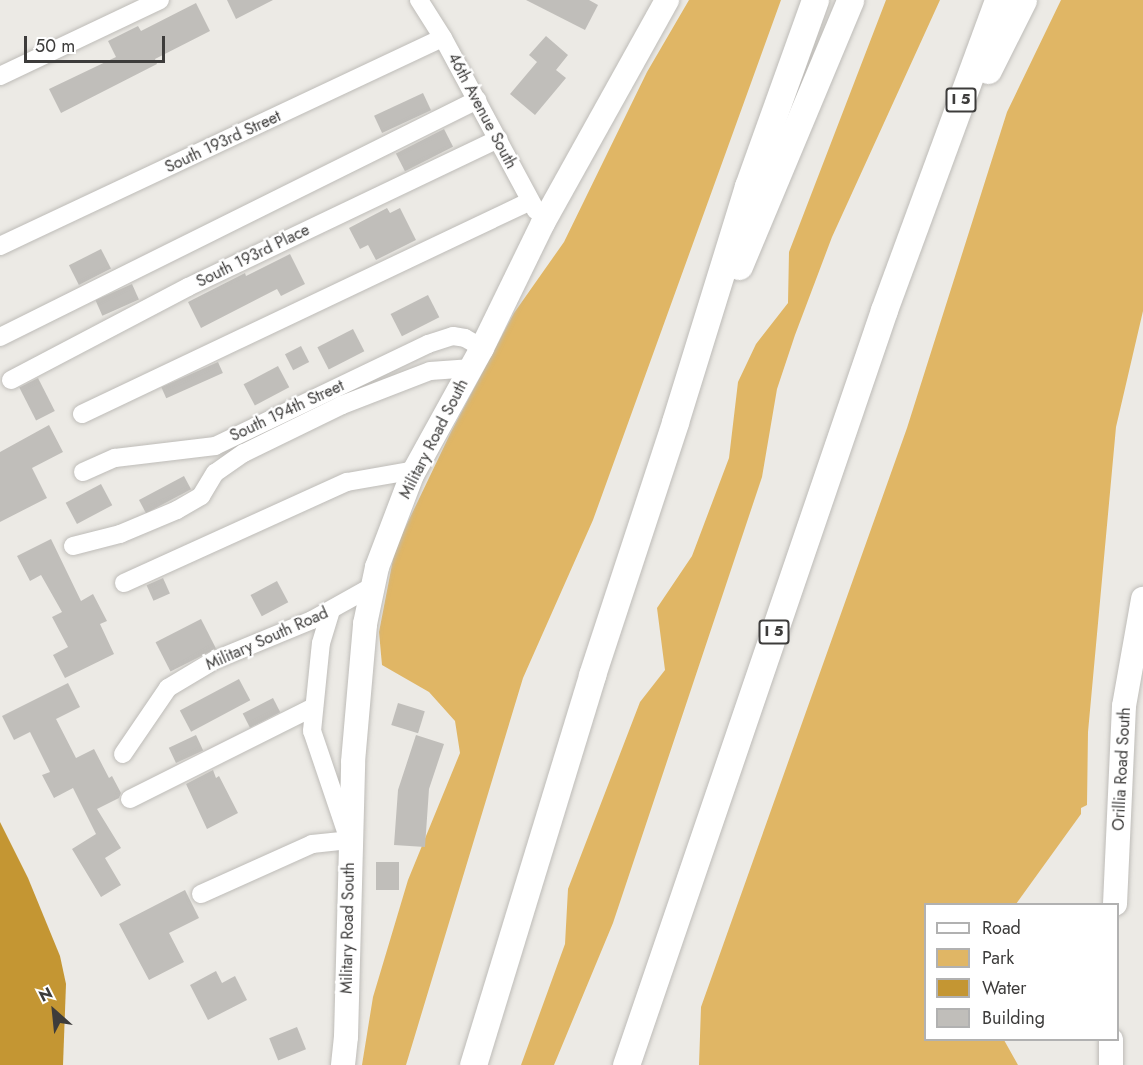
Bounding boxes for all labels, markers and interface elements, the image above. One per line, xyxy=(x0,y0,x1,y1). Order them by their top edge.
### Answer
scale bar xyxy=(27,24,168,62)
text: 50 m xyxy=(35,33,75,59)
street label: 46th Avenue South xyxy=(443,50,521,172)
road number: I 5 xyxy=(944,88,978,112)
street label: South 193rd Street xyxy=(162,107,284,177)
street label: South 193rd Place xyxy=(193,220,313,292)
street label: South 194th Street xyxy=(227,376,347,446)
street label: Military Road South xyxy=(396,376,472,502)
street label: Military South Road xyxy=(203,603,331,675)
road number: I 5 xyxy=(758,620,790,644)
street label: Orillia Road South xyxy=(1109,707,1135,831)
street label: Military Road South xyxy=(337,862,359,994)
legend xyxy=(924,903,1119,1041)
text: Road xyxy=(982,915,1021,941)
text: Park xyxy=(982,945,1014,971)
text: Water xyxy=(982,975,1026,1001)
north arrow xyxy=(24,981,84,1041)
text: N xyxy=(35,981,56,1008)
text: Building xyxy=(982,1005,1045,1031)

